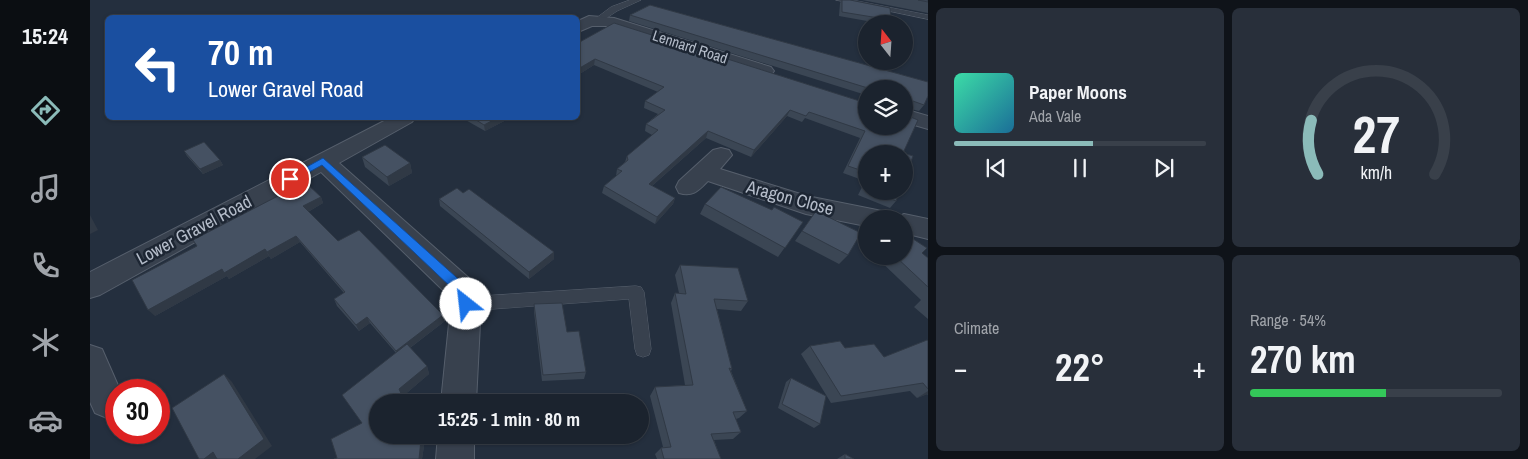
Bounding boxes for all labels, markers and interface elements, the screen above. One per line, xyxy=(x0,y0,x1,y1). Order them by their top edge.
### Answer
north arrow xyxy=(858,15,912,70)
map controls xyxy=(858,15,913,265)
text: 15:24 xyxy=(22,21,68,51)
street label: Lennard Road xyxy=(650,24,730,69)
text: 70 m xyxy=(208,29,273,76)
icon: left xyxy=(125,35,190,100)
text: Lower Gravel Road xyxy=(208,74,363,104)
text: Paper Moons xyxy=(1029,79,1127,105)
button: layers xyxy=(858,80,913,135)
icon: directions xyxy=(28,93,63,128)
text: 27 xyxy=(1352,99,1400,169)
text: Ada Vale xyxy=(1029,105,1081,127)
button: + xyxy=(858,145,913,200)
icon: previous xyxy=(982,154,1010,182)
icon: pause xyxy=(1066,154,1094,182)
icon: next xyxy=(1150,154,1178,182)
pin xyxy=(269,158,311,200)
text: km/h xyxy=(1360,161,1392,185)
icon: arrive xyxy=(276,165,304,193)
icon: music xyxy=(28,171,63,206)
street label: Aragon Close xyxy=(743,174,837,221)
street label: Lower Gravel Road xyxy=(132,189,256,270)
button: − xyxy=(858,210,913,265)
icon: phone xyxy=(28,248,63,283)
position arrow xyxy=(439,277,491,329)
text: Range · 54% xyxy=(1250,309,1326,331)
text: Climate xyxy=(954,317,999,339)
icon: climate xyxy=(28,325,63,360)
text: 270 km xyxy=(1250,334,1356,385)
text: 22° xyxy=(1055,342,1105,393)
text: − xyxy=(954,349,967,387)
text: + xyxy=(1193,349,1206,387)
speed limit sign: 30 xyxy=(105,379,170,444)
icon: car xyxy=(28,403,63,438)
text: 15:25 · 1 min · 80 m xyxy=(438,406,580,432)

